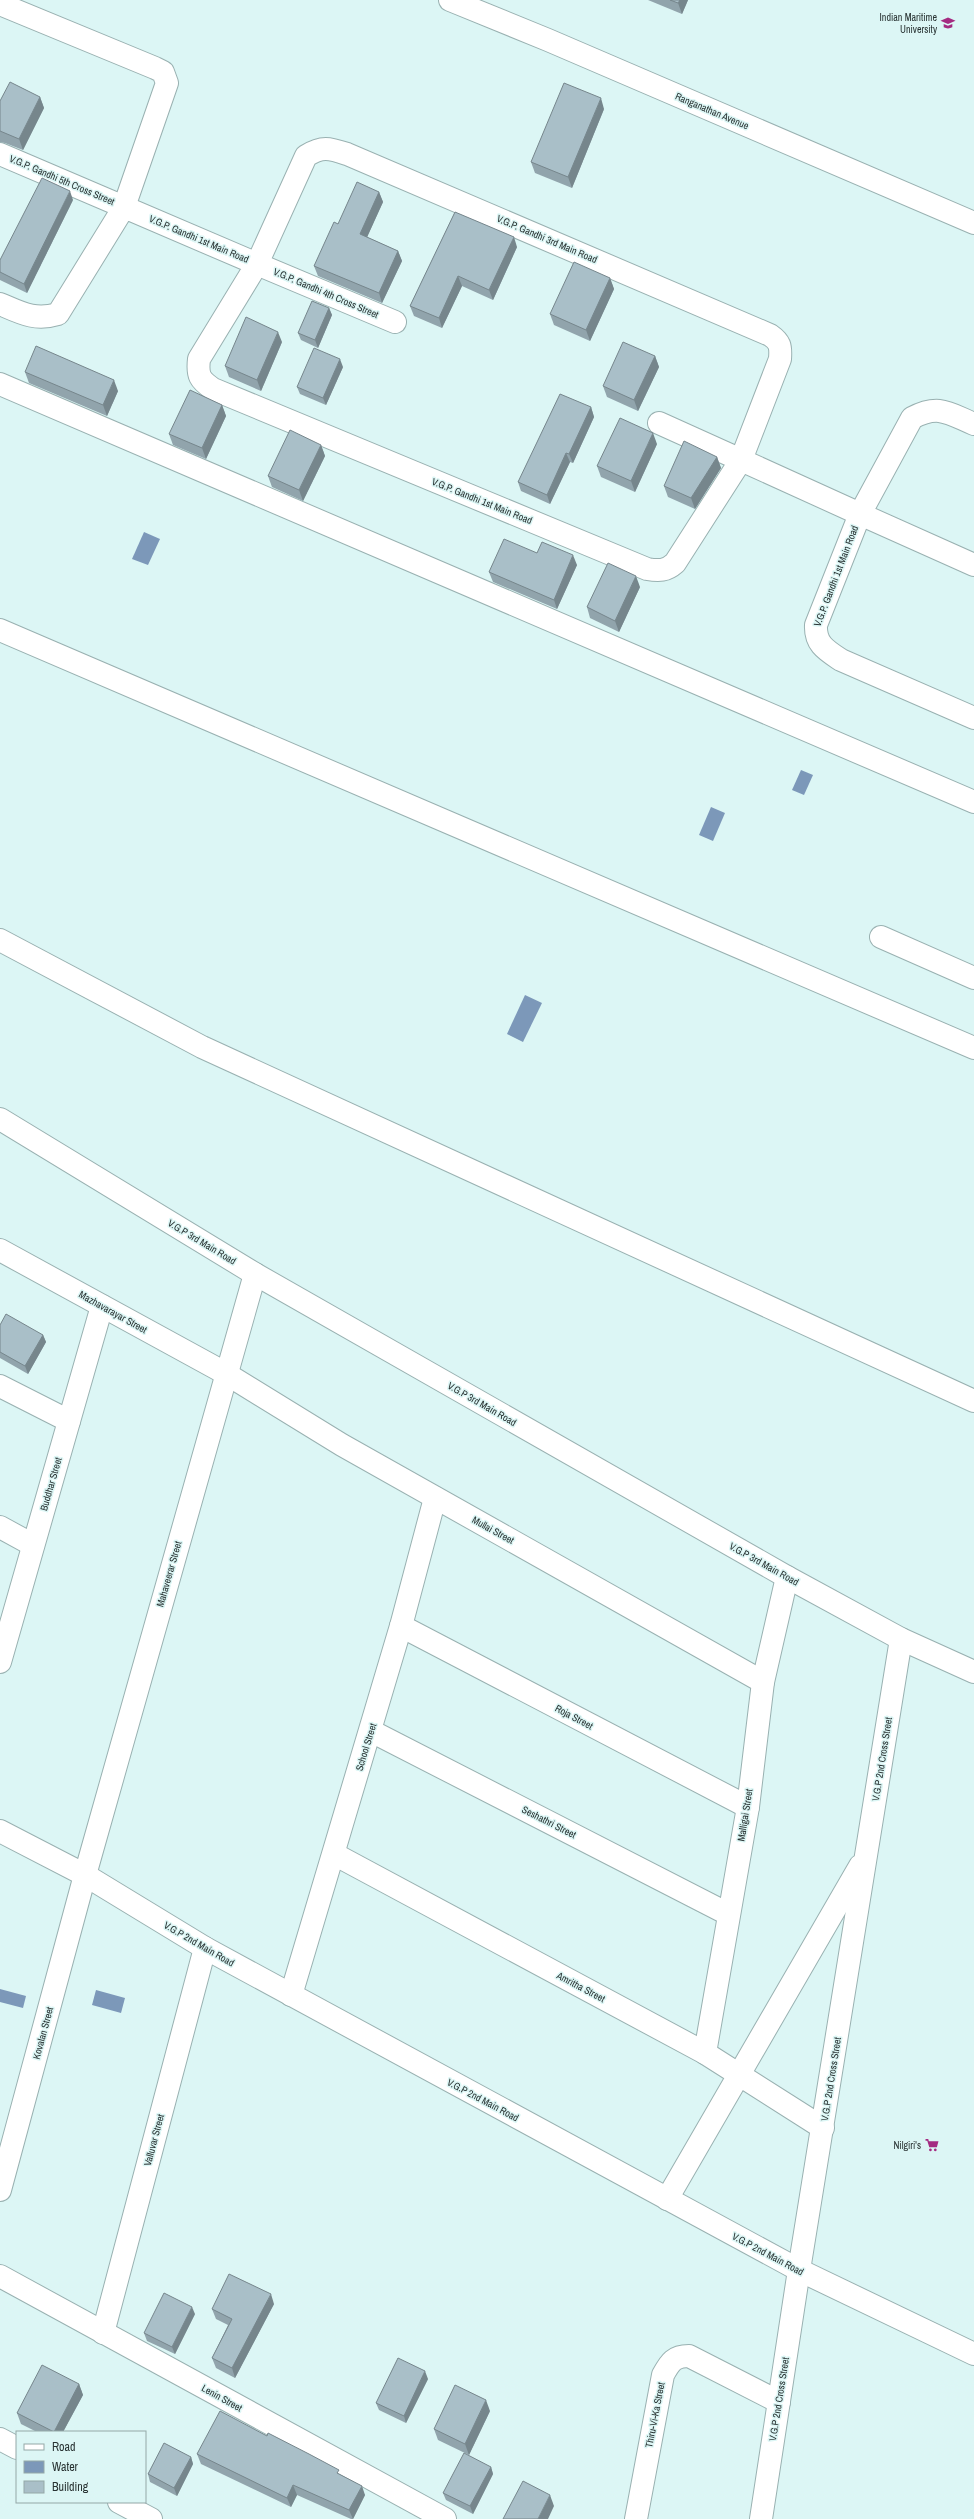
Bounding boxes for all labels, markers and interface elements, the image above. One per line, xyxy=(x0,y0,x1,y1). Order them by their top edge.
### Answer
place label: Indian Maritime University xyxy=(880,11,938,36)
school or university icon: Indian Maritime University xyxy=(940,15,956,31)
street label: Ranganathan Avenue xyxy=(673,90,751,133)
street label: V.G.P. Gandhi 5th Cross Street xyxy=(7,152,117,208)
street label: V.G.P. Gandhi 1st Main Road xyxy=(147,212,251,266)
street label: V.G.P. Gandhi 3rd Main Road xyxy=(495,212,599,266)
street label: V.G.P. Gandhi 4th Cross Street xyxy=(271,265,381,321)
street label: V.G.P. Gandhi 1st Main Road xyxy=(430,475,534,527)
street label: V.G.P. Gandhi 1st Main Road xyxy=(811,524,861,628)
street label: V.G.P 3rd Main Road xyxy=(165,1216,239,1268)
street label: Mazhavarayar Street xyxy=(77,1288,150,1336)
street label: V.G.P 3rd Main Road xyxy=(445,1379,519,1429)
street label: Buddhar Street xyxy=(37,1455,65,1512)
street label: Mullai Street xyxy=(470,1513,517,1547)
street label: Mahaveerar Street xyxy=(153,1539,185,1608)
street label: V.G.P 3rd Main Road xyxy=(727,1540,801,1588)
street label: Roja Street xyxy=(553,1702,596,1733)
street label: V.G.P 2nd Cross Street xyxy=(869,1715,895,1802)
street label: School Street xyxy=(353,1721,380,1772)
street label: Malligai Street xyxy=(734,1787,756,1842)
street label: Seshathri Street xyxy=(520,1803,579,1842)
street label: V.G.P 2nd Main Road xyxy=(161,1919,237,1969)
street label: Amritha Street xyxy=(554,1968,608,2005)
street label: Kovalan Street xyxy=(30,2005,56,2061)
street label: V.G.P 2nd Cross Street xyxy=(818,2035,844,2122)
street label: V.G.P 2nd Main Road xyxy=(445,2076,521,2124)
street label: Valluvar Street xyxy=(141,2112,167,2167)
supermarket icon: Nilgiri's xyxy=(924,2137,940,2153)
place label: Nilgiri's xyxy=(893,2139,921,2152)
street label: V.G.P 2nd Main Road xyxy=(730,2230,806,2278)
street label: V.G.P 2nd Cross Street xyxy=(766,2355,792,2442)
street label: Thiru-Vi-Ka Street xyxy=(642,2380,668,2449)
street label: Lenin Street xyxy=(199,2381,245,2415)
legend xyxy=(16,2431,146,2503)
text: Road xyxy=(52,2439,76,2455)
text: Water xyxy=(52,2459,79,2475)
text: Building xyxy=(52,2479,89,2495)

